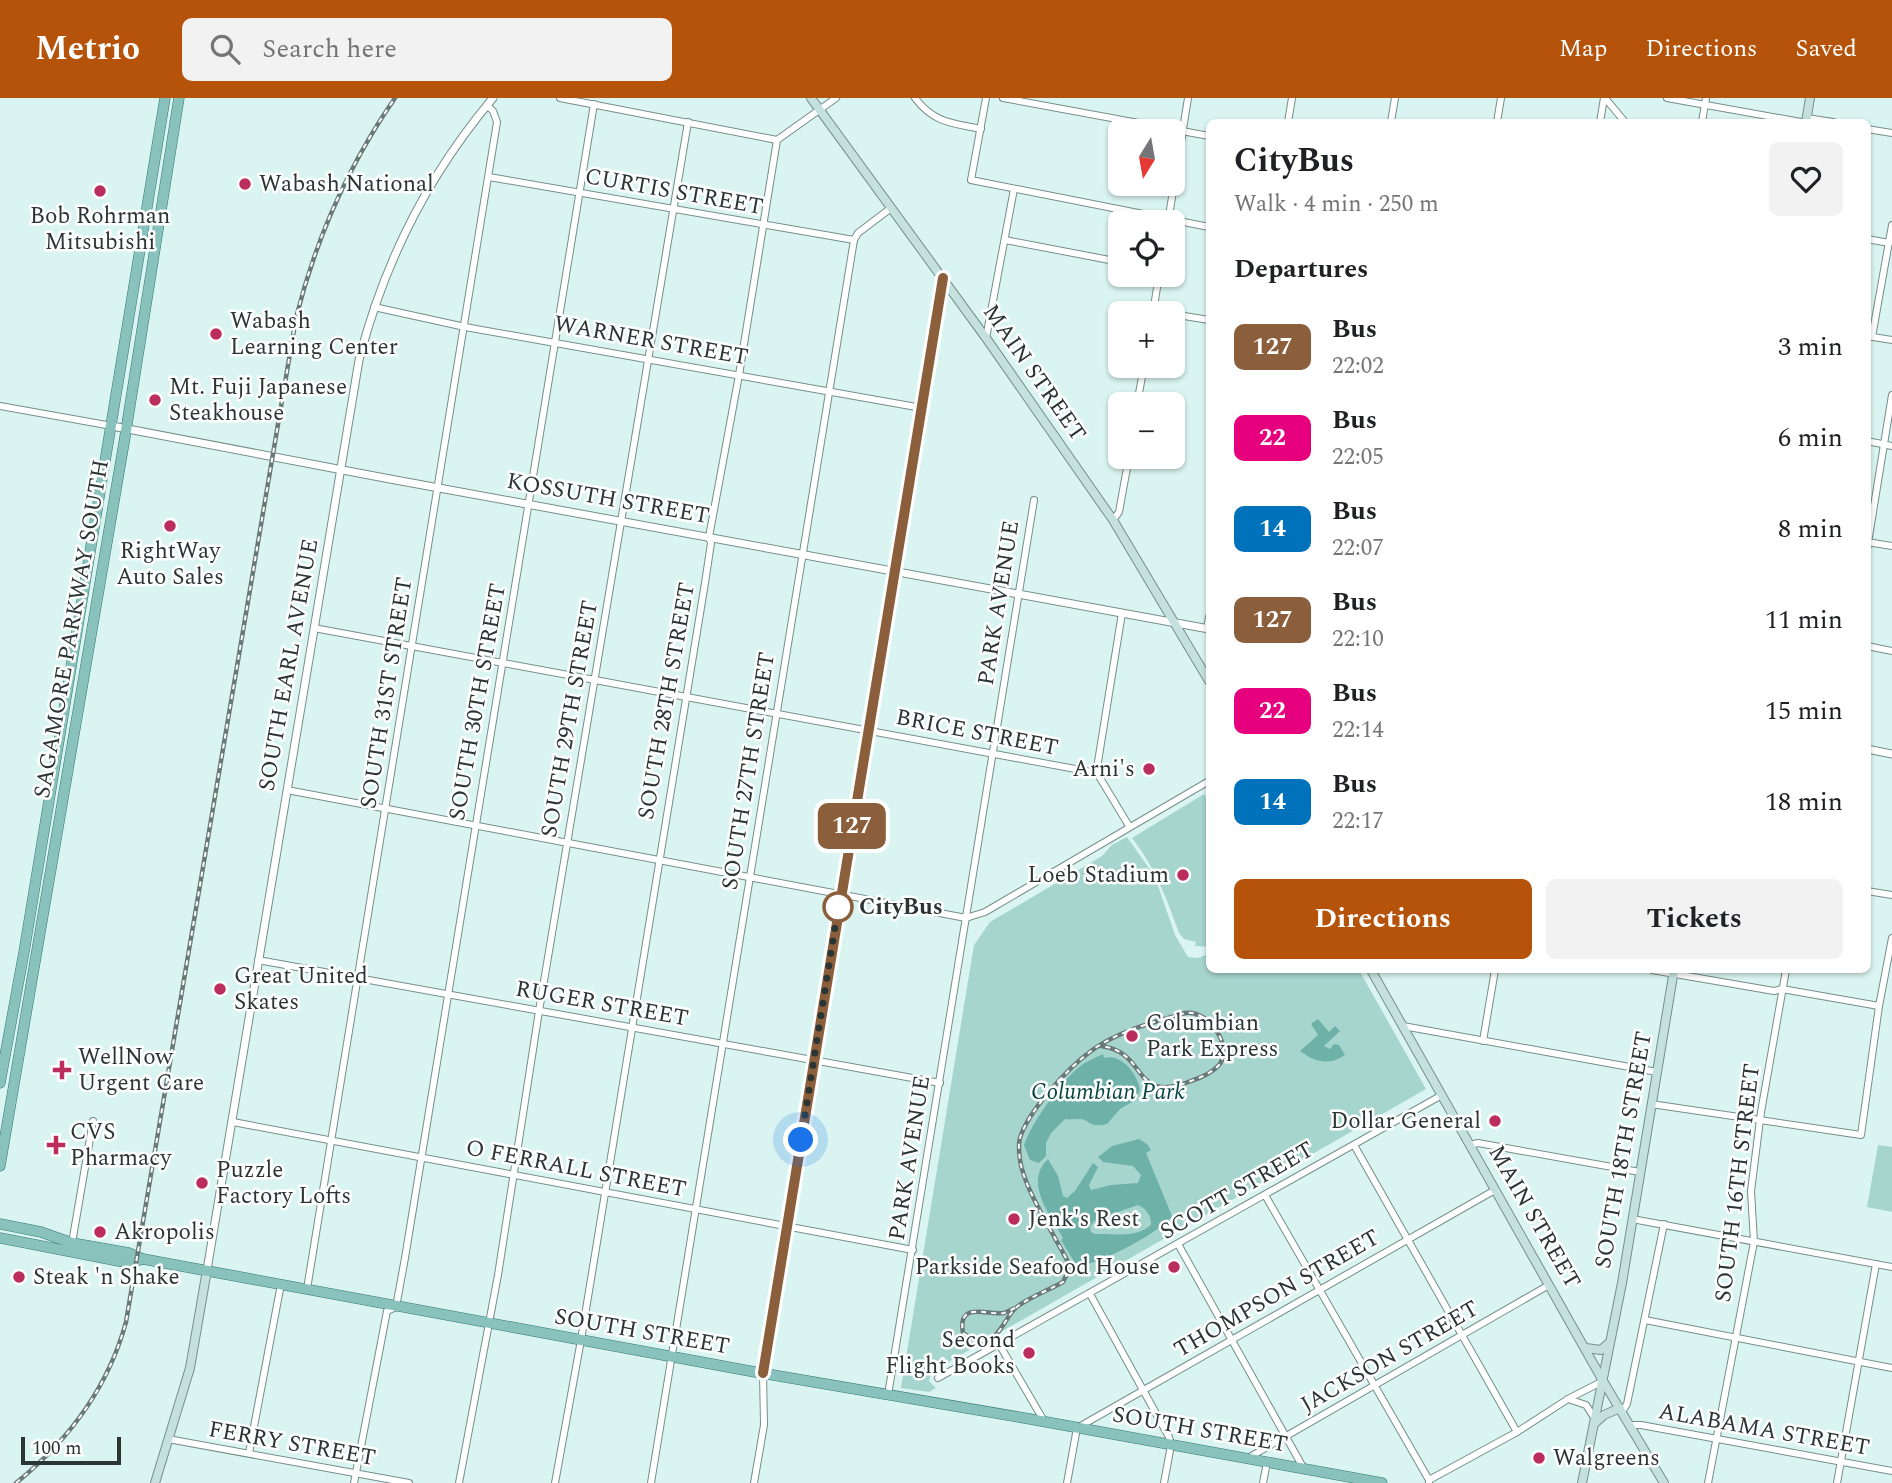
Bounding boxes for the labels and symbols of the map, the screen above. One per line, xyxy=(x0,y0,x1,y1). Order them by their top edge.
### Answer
north arrow xyxy=(1108,119,1185,196)
street label: CURTIS STREET xyxy=(582,159,766,225)
place label: Wabash National xyxy=(259,167,434,202)
marker: Wabash National xyxy=(237,176,253,192)
marker: Bob Rohrman Mitsubishi xyxy=(92,183,108,199)
place label: Bob Rohrman Mitsubishi xyxy=(30,199,170,260)
street label: MAIN STREET xyxy=(974,297,1094,449)
place label: Wabash Learning Center xyxy=(230,304,398,365)
street label: WARNER STREET xyxy=(551,307,751,375)
marker: Wabash Learning Center xyxy=(208,326,224,342)
place label: Mt. Fuji Japanese Steakhouse xyxy=(169,370,347,431)
marker: Mt. Fuji Japanese Steakhouse xyxy=(147,392,163,408)
street label: SAGAMORE PARKWAY SOUTH xyxy=(25,457,119,801)
street label: KOSSUTH STREET xyxy=(504,464,712,534)
marker: RightWay Auto Sales xyxy=(162,518,178,534)
street label: PARK AVENUE xyxy=(969,518,1029,688)
place label: RightWay Auto Sales xyxy=(116,534,224,595)
street label: SOUTH EARL AVENUE xyxy=(250,536,328,794)
street label: SOUTH 31ST STREET xyxy=(351,575,423,811)
street label: SOUTH 28TH STREET xyxy=(629,580,705,822)
street label: SOUTH 30TH STREET xyxy=(440,581,516,823)
street label: SOUTH 29TH STREET xyxy=(532,598,608,840)
street label: SOUTH 27TH STREET xyxy=(713,650,785,892)
street label: BRICE STREET xyxy=(893,700,1061,766)
place label: Arni's xyxy=(1072,752,1135,787)
marker: Arni's xyxy=(1141,761,1157,777)
line badge: 127 xyxy=(812,803,892,849)
place label: Loeb Stadium xyxy=(1028,858,1169,893)
marker: Loeb Stadium xyxy=(1175,867,1191,883)
place label: CityBus xyxy=(859,890,943,925)
marker: CityBus xyxy=(823,892,853,922)
place label: Great United Skates xyxy=(234,959,368,1020)
street label: RUGER STREET xyxy=(513,972,691,1036)
marker: Great United Skates xyxy=(212,981,228,997)
place label: Columbian Park Express xyxy=(1146,1006,1279,1067)
marker: Columbian Park Express xyxy=(1124,1028,1140,1044)
street label: SOUTH 18TH STREET xyxy=(1586,1029,1662,1271)
place label: WellNow Urgent Care xyxy=(78,1040,204,1101)
marker: WellNow Urgent Care xyxy=(52,1060,72,1080)
street label: SOUTH 16TH STREET xyxy=(1706,1062,1770,1304)
street label: PARK AVENUE xyxy=(880,1073,940,1243)
park label: Columbian Park xyxy=(1031,1075,1185,1110)
place label: Dollar General xyxy=(1331,1104,1481,1139)
marker: Dollar General xyxy=(1487,1113,1503,1129)
place label: CVS Pharmacy xyxy=(70,1115,172,1176)
your location xyxy=(783,1122,818,1157)
street label: O FERRALL STREET xyxy=(463,1130,689,1208)
street label: SCOTT STREET xyxy=(1153,1133,1321,1249)
marker: CVS Pharmacy xyxy=(48,1137,64,1153)
street label: MAIN STREET xyxy=(1479,1139,1589,1295)
place label: Puzzle Factory Lofts xyxy=(216,1153,351,1214)
marker: Puzzle Factory Lofts xyxy=(194,1175,210,1191)
place label: Jenk's Rest xyxy=(1028,1202,1139,1237)
marker: Jenk's Rest xyxy=(1006,1211,1022,1227)
place label: Akropolis xyxy=(114,1215,215,1250)
street label: THOMPSON STREET xyxy=(1168,1221,1386,1367)
marker: Akropolis xyxy=(92,1224,108,1240)
place label: Parkside Seafood House xyxy=(915,1250,1160,1285)
marker: Parkside Seafood House xyxy=(1166,1259,1182,1275)
place label: Steak 'n Shake xyxy=(33,1260,180,1295)
marker: Steak 'n Shake xyxy=(11,1269,27,1285)
street label: JACKSON STREET xyxy=(1294,1292,1486,1422)
street label: SOUTH STREET xyxy=(552,1299,732,1365)
place label: Second Flight Books xyxy=(885,1323,1015,1384)
marker: Second Flight Books xyxy=(1021,1345,1037,1361)
street label: ALABAMA STREET xyxy=(1656,1394,1872,1466)
street label: SOUTH STREET xyxy=(1110,1397,1290,1463)
street label: FERRY STREET xyxy=(205,1412,379,1476)
scale bar xyxy=(21,1434,121,1466)
place label: Walgreens xyxy=(1553,1441,1660,1476)
marker: Walgreens xyxy=(1531,1450,1547,1466)

